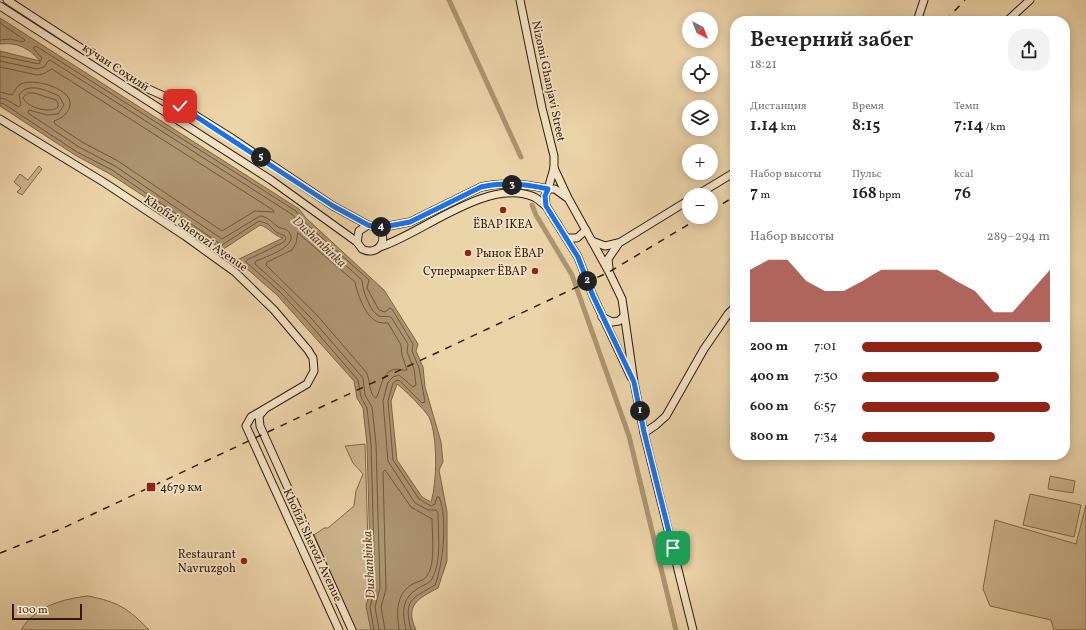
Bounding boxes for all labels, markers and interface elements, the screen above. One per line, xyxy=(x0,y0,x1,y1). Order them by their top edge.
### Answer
north arrow xyxy=(682,12,718,48)
map controls xyxy=(682,12,718,224)
street label: Nizomi Ghanjavi Street xyxy=(527,19,569,143)
text: Вечерний забег xyxy=(750,25,913,56)
button: share xyxy=(1008,29,1050,71)
street label: кӯчаи Соҳилӣ xyxy=(79,40,152,95)
button: locate xyxy=(682,56,718,92)
text: 18:21 xyxy=(750,56,777,74)
pin xyxy=(163,89,197,123)
icon: check xyxy=(169,95,191,117)
text: Дистанция xyxy=(750,99,807,114)
text: Время xyxy=(852,99,884,114)
text: Темп xyxy=(954,99,979,114)
button: layers xyxy=(682,100,718,136)
text: 1.14 xyxy=(750,114,778,137)
text: 8:15 xyxy=(852,114,880,137)
text: 7:14 xyxy=(954,114,984,137)
text: km xyxy=(778,120,796,135)
text: /km xyxy=(984,120,1006,135)
button: + xyxy=(682,144,718,180)
pin: 5 xyxy=(251,147,271,167)
text: 5 xyxy=(258,149,264,164)
text: Набор высоты xyxy=(750,167,821,182)
text: Пульс xyxy=(852,167,882,182)
text: kcal xyxy=(954,167,974,182)
pin: 3 xyxy=(502,175,522,195)
text: 3 xyxy=(509,177,515,192)
text: 7 xyxy=(750,182,758,205)
text: 168 xyxy=(852,182,877,205)
text: 76 xyxy=(954,182,971,205)
button: − xyxy=(682,188,718,224)
text: m xyxy=(758,188,770,203)
text: bpm xyxy=(877,188,901,203)
street label: Khofizi Sherozi Avenue xyxy=(140,192,251,276)
marker: ЁВАР IKEA xyxy=(498,205,508,215)
water label: Dushanbinka xyxy=(288,213,350,272)
place label: ЁВАР IKEA xyxy=(473,216,534,233)
pin: 4 xyxy=(371,217,391,237)
text: 4 xyxy=(378,219,384,234)
text: Набор высоты xyxy=(750,228,834,246)
text: 289–294 m xyxy=(987,228,1050,246)
place label: Рынок ЁВАР xyxy=(476,245,544,262)
marker: Рынок ЁВАР xyxy=(463,248,473,258)
place label: Супермаркет ЁВАР xyxy=(423,263,527,280)
marker: Супермаркет ЁВАР xyxy=(530,266,540,276)
pin: 2 xyxy=(577,271,597,291)
text: 2 xyxy=(584,273,590,288)
text: 200 m xyxy=(750,338,788,356)
text: 7:01 xyxy=(814,338,836,356)
text: 400 m xyxy=(750,368,789,386)
text: 7:30 xyxy=(814,368,838,386)
text: 600 m xyxy=(750,398,788,416)
text: 6:57 xyxy=(814,398,836,416)
pin: 1 xyxy=(630,401,650,421)
text: 1 xyxy=(638,403,642,418)
text: 800 m xyxy=(750,428,788,446)
text: 7:34 xyxy=(814,428,838,446)
place label: 4679 км xyxy=(160,480,202,496)
marker: 4679 км xyxy=(145,481,157,493)
street label: Khofizi Sherozi Avenue xyxy=(279,486,346,605)
water label: Dushanbinka xyxy=(359,530,381,599)
pin xyxy=(656,531,690,565)
icon: arrive xyxy=(662,537,684,559)
place label: Restaurant Navruzgoh xyxy=(178,547,236,577)
marker: Restaurant Navruzgoh xyxy=(239,556,249,566)
scale bar xyxy=(12,602,82,621)
text: 100 m xyxy=(18,603,48,618)

